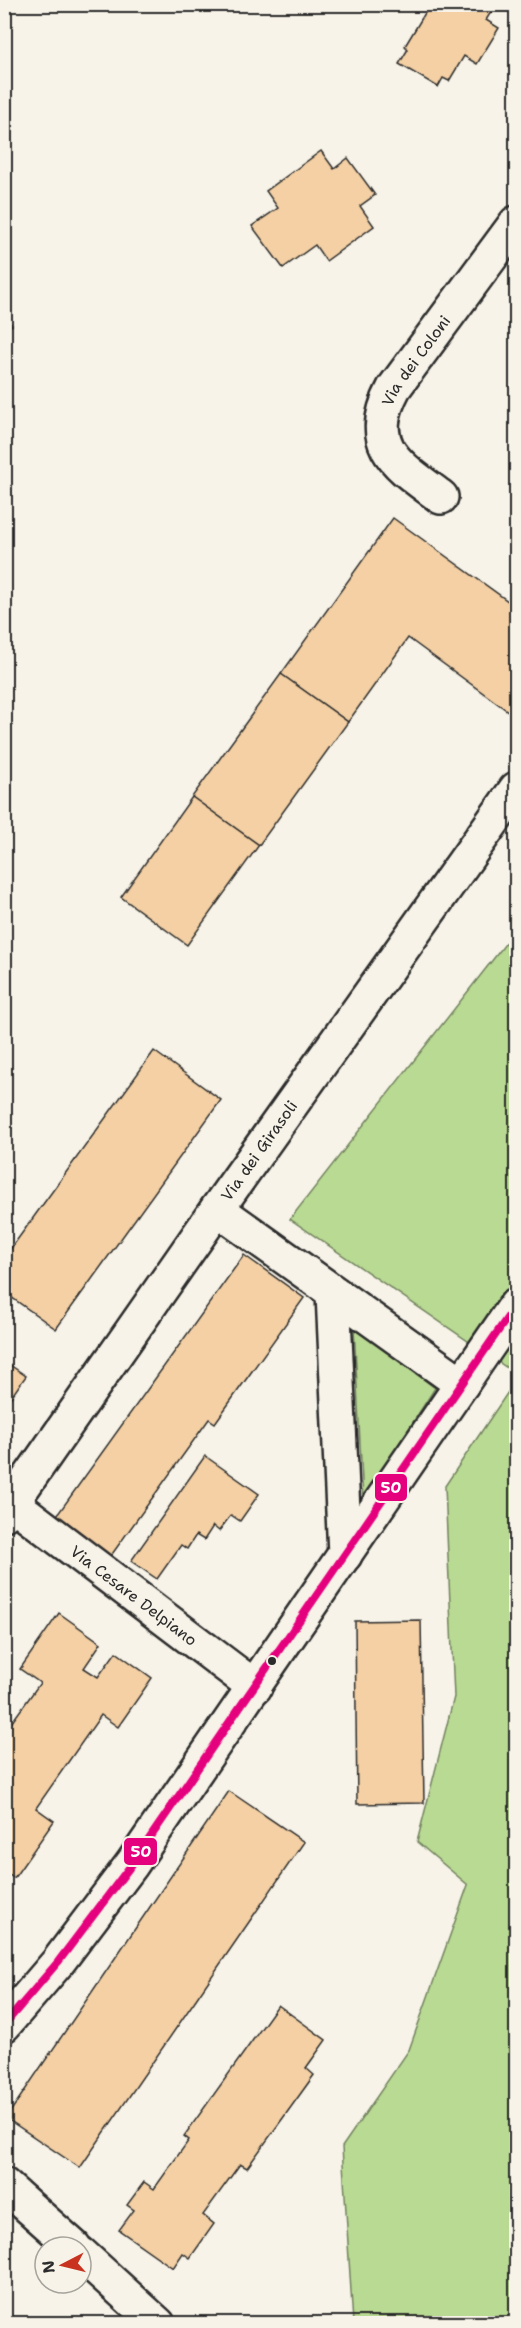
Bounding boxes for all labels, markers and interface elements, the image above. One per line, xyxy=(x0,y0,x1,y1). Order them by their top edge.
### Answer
street label: Via dei Coloni xyxy=(377,311,455,409)
street label: Via dei Girasoli xyxy=(216,1096,302,1205)
line badge: 50 xyxy=(374,1473,408,1502)
text: 50 xyxy=(380,1477,402,1498)
street label: Via Cesare Delpiano xyxy=(66,1541,201,1651)
unlabelled marker xyxy=(266,1655,278,1667)
line badge: 50 xyxy=(123,1837,158,1866)
text: 50 xyxy=(130,1841,152,1862)
north arrow xyxy=(33,2235,93,2295)
text: N xyxy=(37,2259,60,2274)

